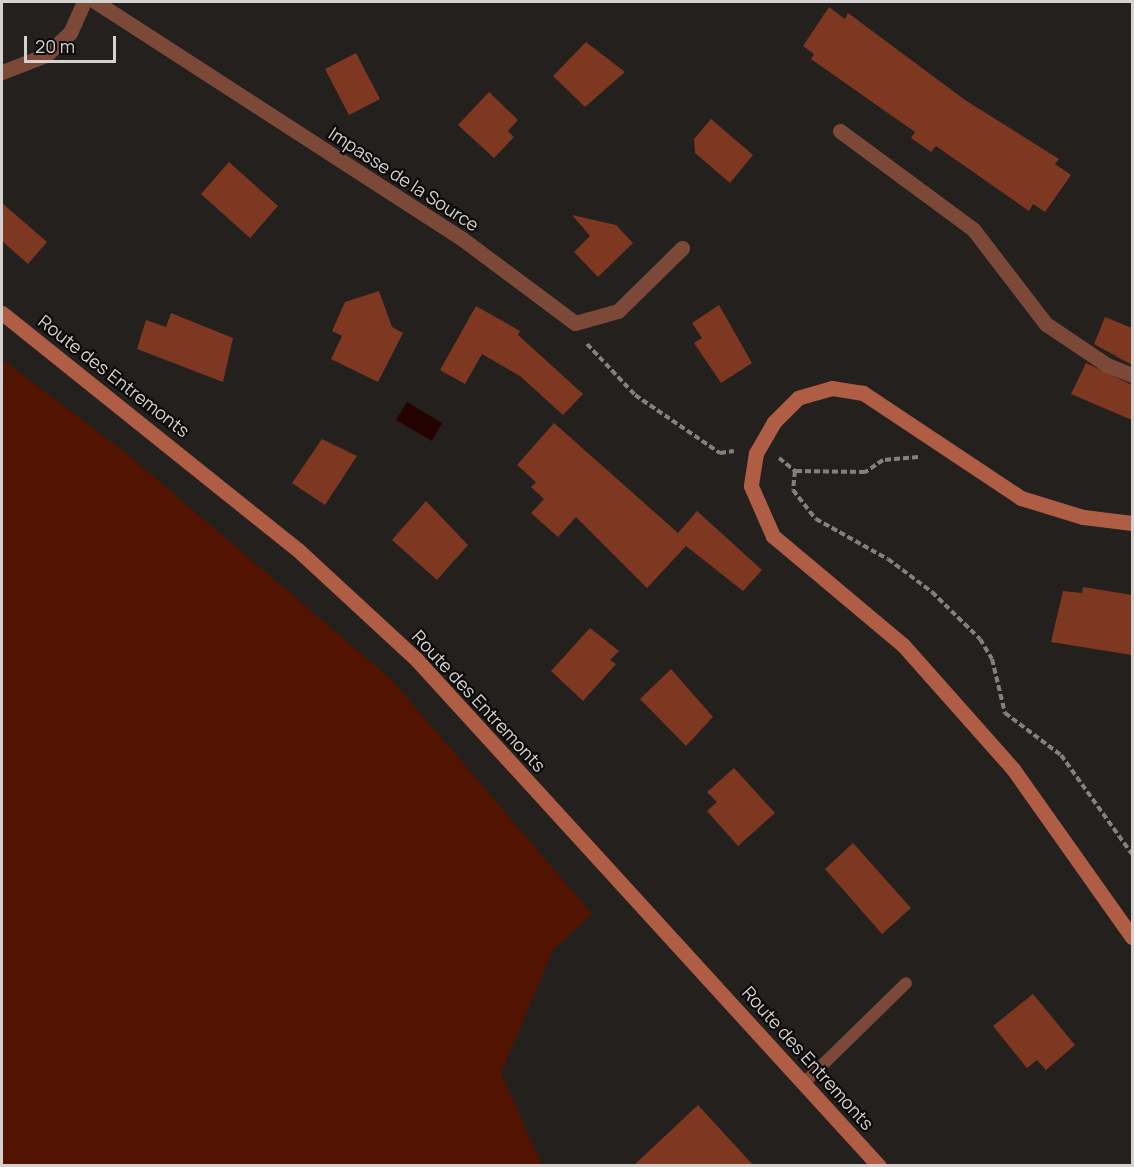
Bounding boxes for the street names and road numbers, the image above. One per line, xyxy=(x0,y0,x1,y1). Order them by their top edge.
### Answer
street label: Impasse de la Source xyxy=(325,122,483,236)
street label: Route des Entremonts xyxy=(34,310,194,442)
street label: Route des Entremonts xyxy=(408,626,550,776)
street label: Route des Entremonts xyxy=(738,982,878,1134)

